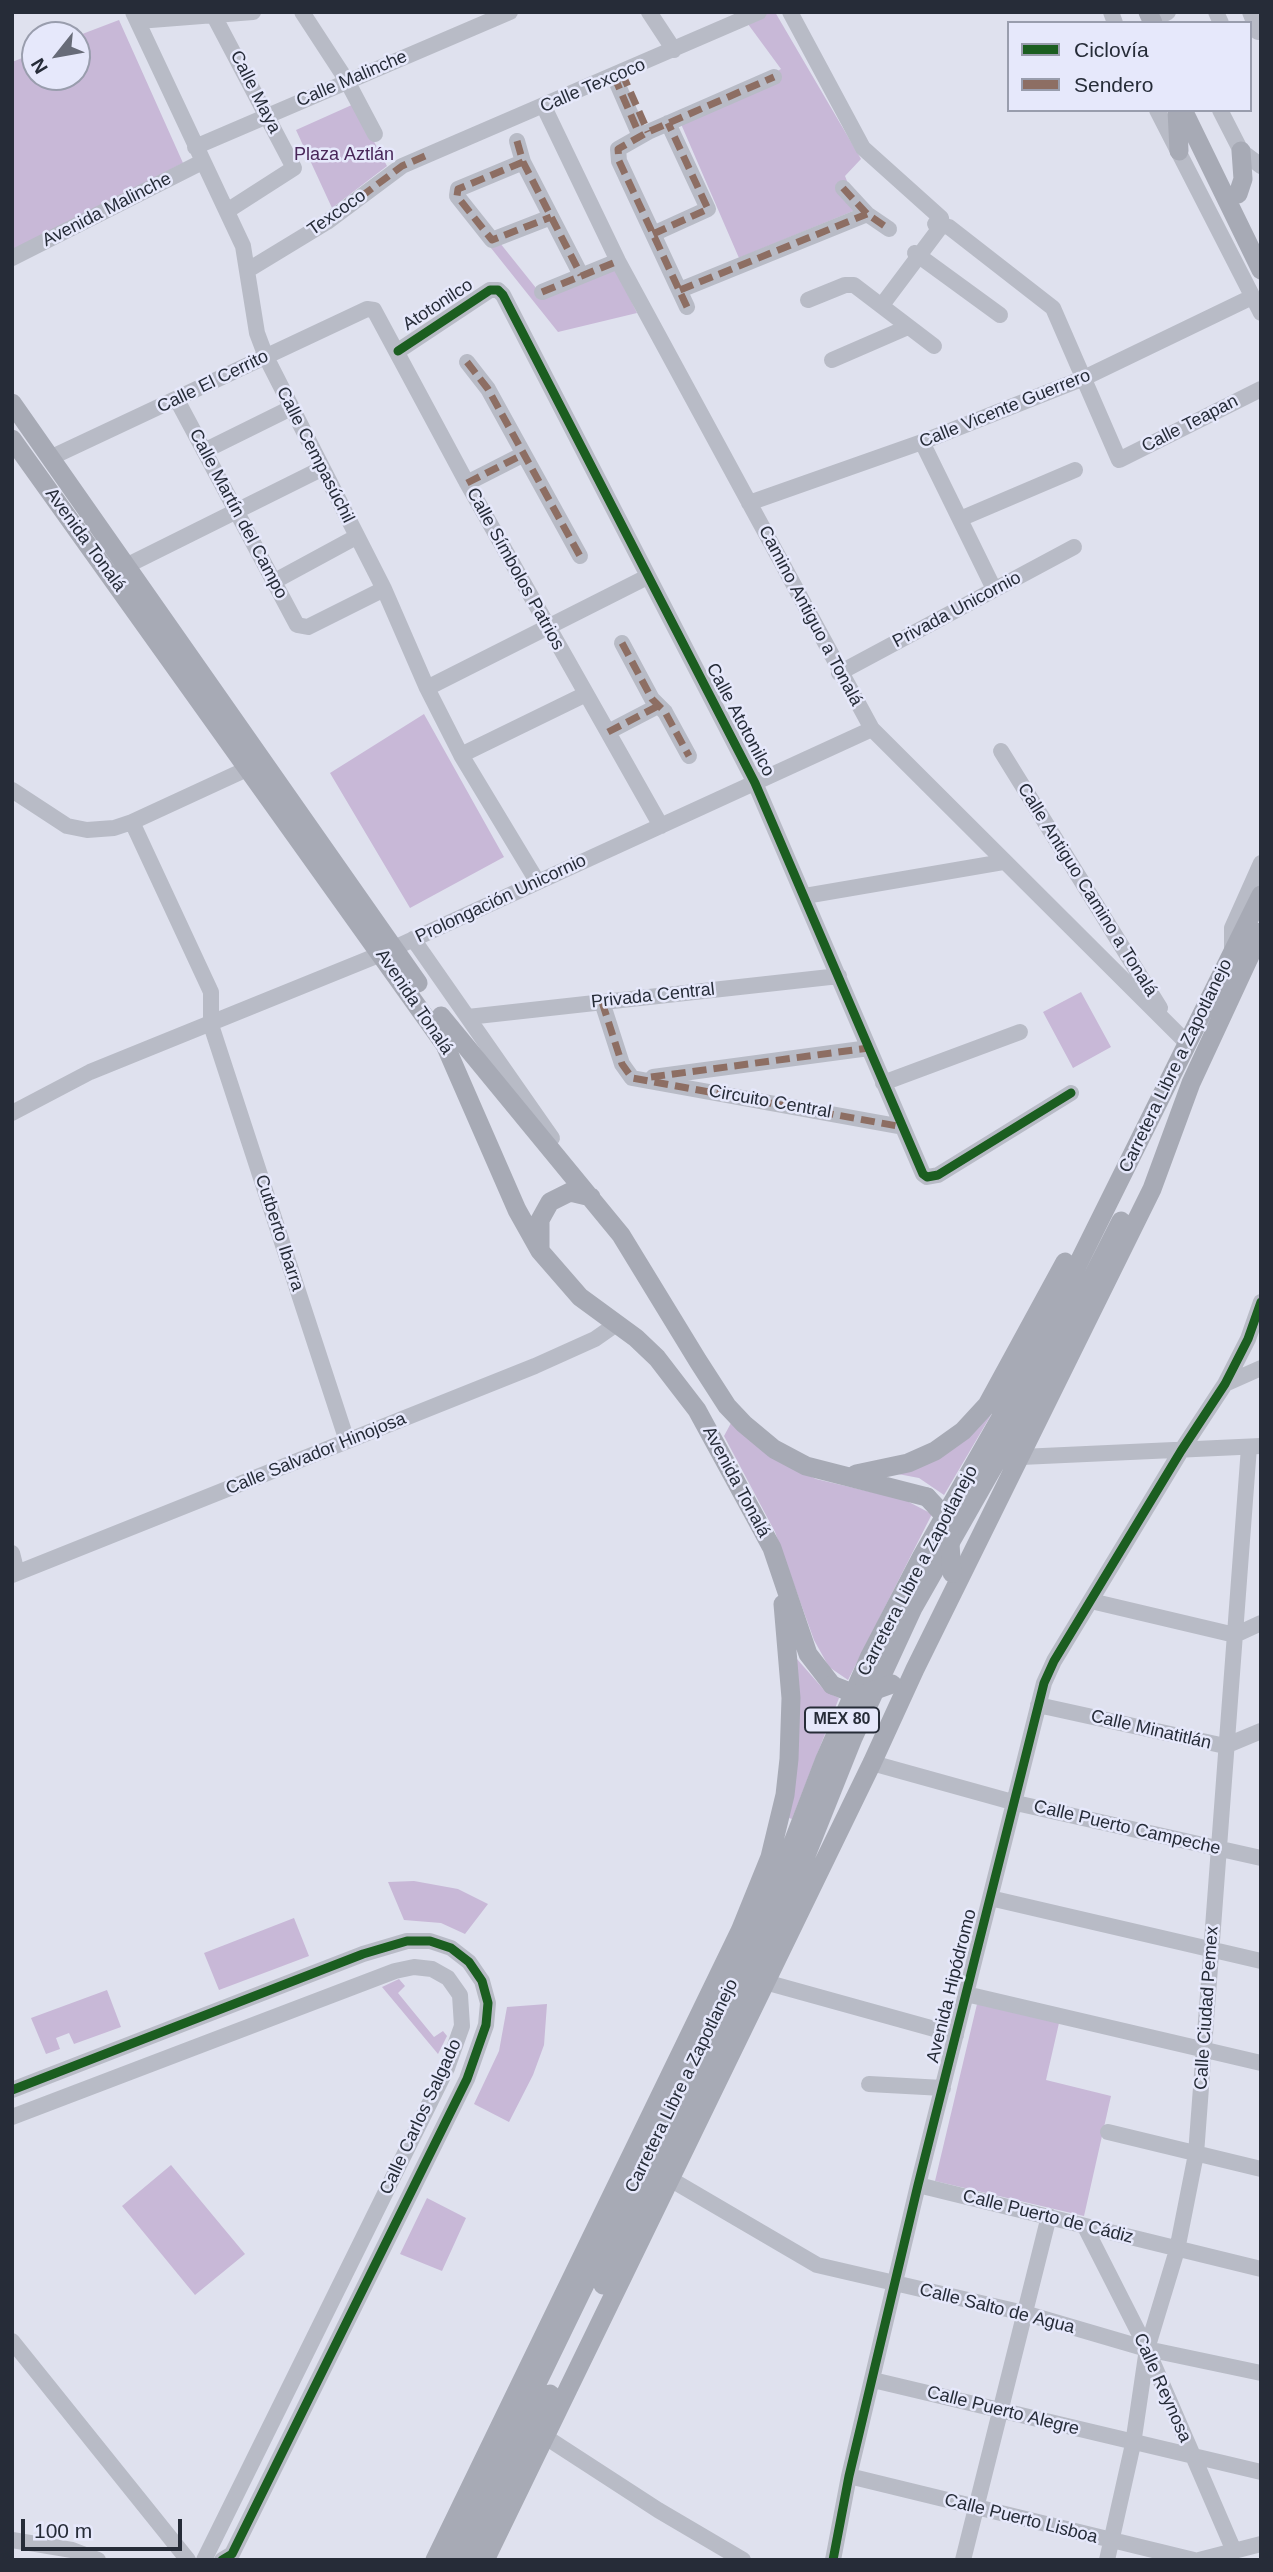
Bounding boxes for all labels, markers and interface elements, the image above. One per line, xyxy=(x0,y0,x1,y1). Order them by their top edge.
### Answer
north arrow xyxy=(21,21,91,91)
legend xyxy=(1007,21,1252,112)
text: Ciclovía xyxy=(1074,38,1149,61)
street label: Calle Malinche xyxy=(293,46,411,112)
street label: Calle Maya xyxy=(225,47,285,137)
street label: Calle Texcoco xyxy=(537,54,649,118)
text: N xyxy=(27,55,52,77)
text: Sendero xyxy=(1074,73,1153,96)
park label: Plaza Aztlán xyxy=(294,144,394,166)
street label: Avenida Malinche xyxy=(39,168,175,252)
street label: Texcoco xyxy=(304,185,370,241)
street label: Atotonilco xyxy=(399,274,477,336)
street label: Calle El Cerrito xyxy=(154,346,272,418)
street label: Calle Vicente Guerrero xyxy=(916,365,1094,453)
street label: Calle Cempasúchil xyxy=(271,383,359,527)
street label: Calle Teapan xyxy=(1138,391,1242,457)
street label: Calle Martín del Campo xyxy=(184,425,292,603)
street label: Avenida Tonalá xyxy=(40,484,130,596)
street label: Calle Símbolos Patrios xyxy=(461,484,569,654)
street label: Camino Antiguo a Tonalá xyxy=(753,522,867,710)
street label: Privada Unicornio xyxy=(889,567,1025,653)
street label: Calle Atotonilco xyxy=(701,660,779,780)
street label: Calle Antiguo Camino a Tonalá xyxy=(1012,779,1162,1001)
street label: Prolongación Unicornio xyxy=(412,850,590,948)
street label: Avenida Tonalá xyxy=(371,945,457,1059)
street label: Carretera Libre a Zapotlanejo xyxy=(1115,956,1237,1176)
street label: Privada Central xyxy=(590,979,716,1013)
street label: Circuito Central xyxy=(707,1081,833,1123)
street label: Cutberto Ibarra xyxy=(250,1172,308,1294)
street label: Calle Salvador Hinojosa xyxy=(223,1408,409,1500)
street label: Avenida Tonalá xyxy=(698,1423,774,1541)
street label: Carretera Libre a Zapotlanejo xyxy=(853,1462,983,1680)
street label: Calle Minatitlán xyxy=(1089,1706,1213,1754)
road number: MEX 80 xyxy=(805,1708,879,1732)
street label: Calle Puerto Campeche xyxy=(1031,1796,1223,1860)
street label: Avenida Hipódromo xyxy=(922,1907,982,2065)
street label: Calle Ciudad Pemex xyxy=(1191,1925,1223,2091)
street label: Carretera Libre a Zapotlanejo xyxy=(621,1976,743,2196)
street label: Calle Carlos Salgado xyxy=(375,2036,467,2198)
street label: Calle Puerto de Cádiz xyxy=(960,2185,1136,2249)
street label: Calle Salto de Agua xyxy=(917,2279,1077,2339)
street label: Calle Reynosa xyxy=(1128,2330,1196,2446)
street label: Calle Puerto Alegre xyxy=(925,2382,1081,2440)
street label: Calle Puerto Lisboa xyxy=(942,2490,1100,2548)
scale bar xyxy=(24,2506,186,2550)
text: 100 m xyxy=(34,2519,92,2542)

